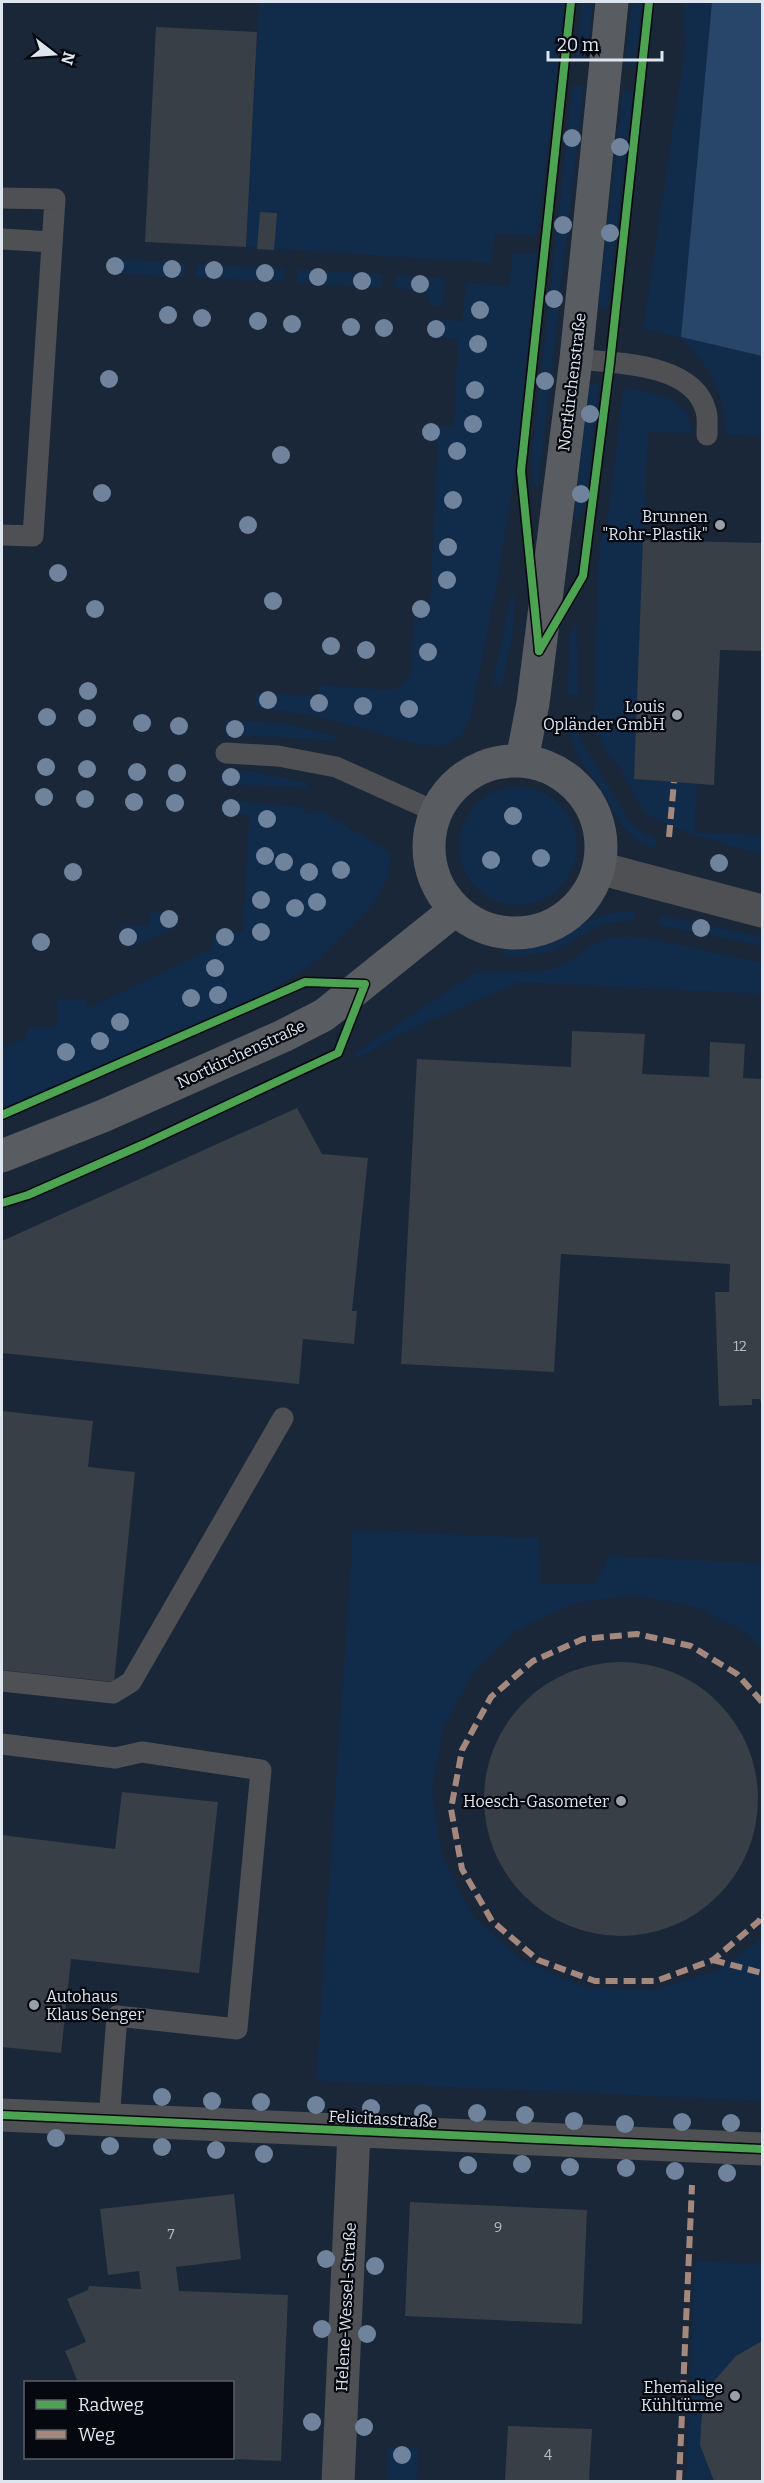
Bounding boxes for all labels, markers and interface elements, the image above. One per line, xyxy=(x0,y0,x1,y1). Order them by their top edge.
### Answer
north arrow xyxy=(24,24,84,84)
scale bar xyxy=(548,24,662,62)
text: 20 m xyxy=(557,34,599,56)
text: N xyxy=(57,50,79,67)
street label: Nortkirchenstraße xyxy=(554,312,590,452)
place label: Brunnen "Rohr-Plastik" xyxy=(602,507,708,544)
marker: Brunnen "Rohr-Plastik" xyxy=(713,518,727,532)
place label: Louis Opländer GmbH xyxy=(543,697,665,734)
marker: Louis Opländer GmbH xyxy=(670,708,684,722)
street label: Nortkirchenstraße xyxy=(174,1016,308,1092)
house number: 12 xyxy=(733,1338,747,1355)
place label: Hoesch-Gasometer xyxy=(463,1792,609,1811)
marker: Hoesch-Gasometer xyxy=(614,1794,628,1808)
place label: Autohaus Klaus Senger xyxy=(46,1987,144,2024)
marker: Autohaus Klaus Senger xyxy=(27,1998,41,2012)
street label: Felicitasstraße xyxy=(328,2107,438,2131)
house number: 9 xyxy=(494,2219,502,2236)
street label: Helene-Wessel-Straße xyxy=(332,2222,360,2392)
house number: 7 xyxy=(167,2226,175,2243)
place label: Ehemalige Kühltürme xyxy=(641,2378,723,2415)
legend xyxy=(24,2381,234,2459)
marker: Ehemalige Kühltürme xyxy=(728,2389,742,2403)
text: Radweg xyxy=(78,2394,144,2416)
text: Weg xyxy=(78,2424,115,2446)
house number: 4 xyxy=(544,2447,552,2464)

